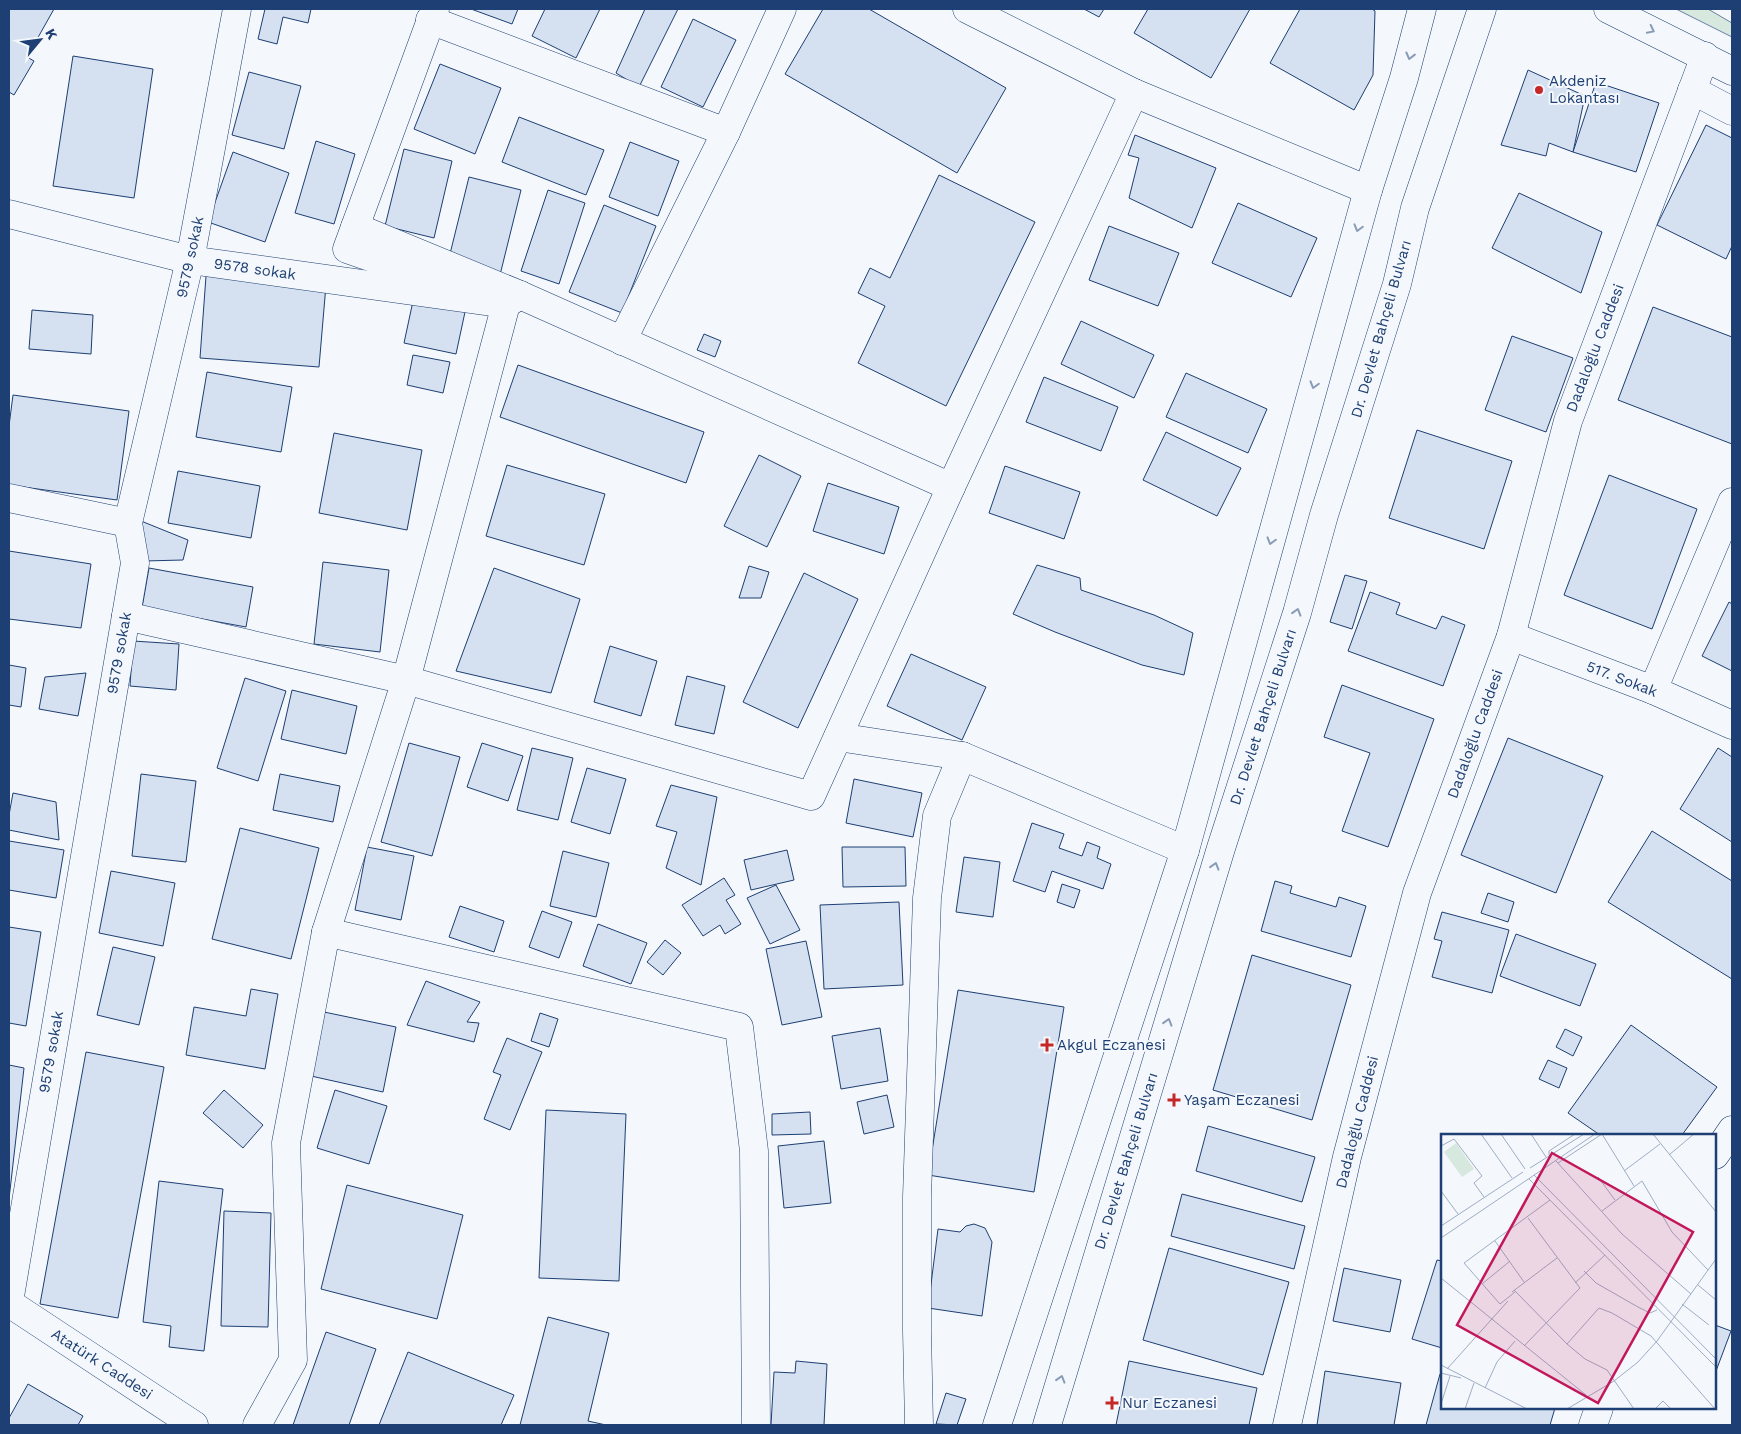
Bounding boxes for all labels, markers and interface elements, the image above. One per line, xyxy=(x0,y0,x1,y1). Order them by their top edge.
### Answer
north arrow xyxy=(15,15,65,65)
one-way arrow xyxy=(1646,24,1655,34)
text: K xyxy=(42,26,61,42)
one-way arrow xyxy=(1405,51,1416,60)
place label: Akdeniz Lokantası xyxy=(1549,72,1619,107)
marker: Akdeniz Lokantası xyxy=(1533,84,1545,96)
street label: 9579 sokak xyxy=(173,214,208,299)
one-way arrow xyxy=(1353,224,1364,233)
street label: Dr. Devlet Bahçeli Bulvarı xyxy=(1347,238,1415,420)
street label: 9578 sokak xyxy=(213,254,298,284)
street label: Dadaloğlu Caddesi xyxy=(1562,281,1628,415)
one-way arrow xyxy=(1310,380,1320,388)
one-way arrow xyxy=(1266,537,1276,545)
one-way arrow xyxy=(1291,608,1301,616)
street label: 9579 sokak xyxy=(103,610,135,695)
street label: Dr. Devlet Bahçeli Bulvarı xyxy=(1226,627,1300,807)
street label: 517. Sokak xyxy=(1584,657,1661,701)
street label: Dadaloğlu Caddesi xyxy=(1443,667,1507,801)
one-way arrow xyxy=(1210,863,1220,871)
street label: 9579 sokak xyxy=(35,1009,67,1094)
one-way arrow xyxy=(1163,1018,1173,1027)
place label: Akgul Eczanesi xyxy=(1057,1036,1166,1054)
marker: Akgul Eczanesi xyxy=(1041,1039,1053,1051)
street label: Dadaloğlu Caddesi xyxy=(1332,1054,1382,1190)
street label: Dr. Devlet Bahçeli Bulvarı xyxy=(1090,1070,1162,1252)
place label: Yaşam Eczanesi xyxy=(1184,1091,1300,1109)
marker: Yaşam Eczanesi xyxy=(1168,1094,1180,1106)
inset map xyxy=(1441,1134,1716,1409)
street label: Atatürk Caddesi xyxy=(48,1325,156,1403)
one-way arrow xyxy=(1055,1375,1065,1383)
place label: Nur Eczanesi xyxy=(1122,1394,1217,1412)
marker: Nur Eczanesi xyxy=(1106,1397,1118,1409)

